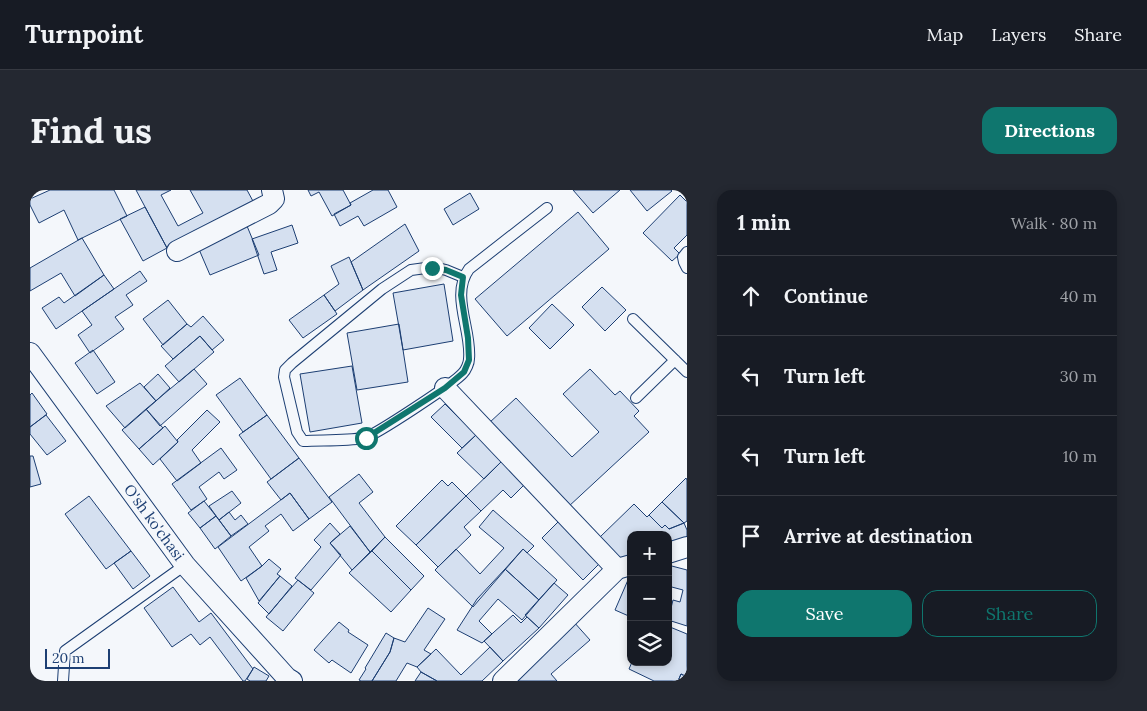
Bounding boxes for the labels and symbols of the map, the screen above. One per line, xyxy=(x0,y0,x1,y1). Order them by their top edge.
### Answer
route end xyxy=(421,257,444,280)
route start xyxy=(355,427,378,450)
street label: O'sh ko'chasi xyxy=(120,480,189,564)
scale bar xyxy=(45,646,110,669)

